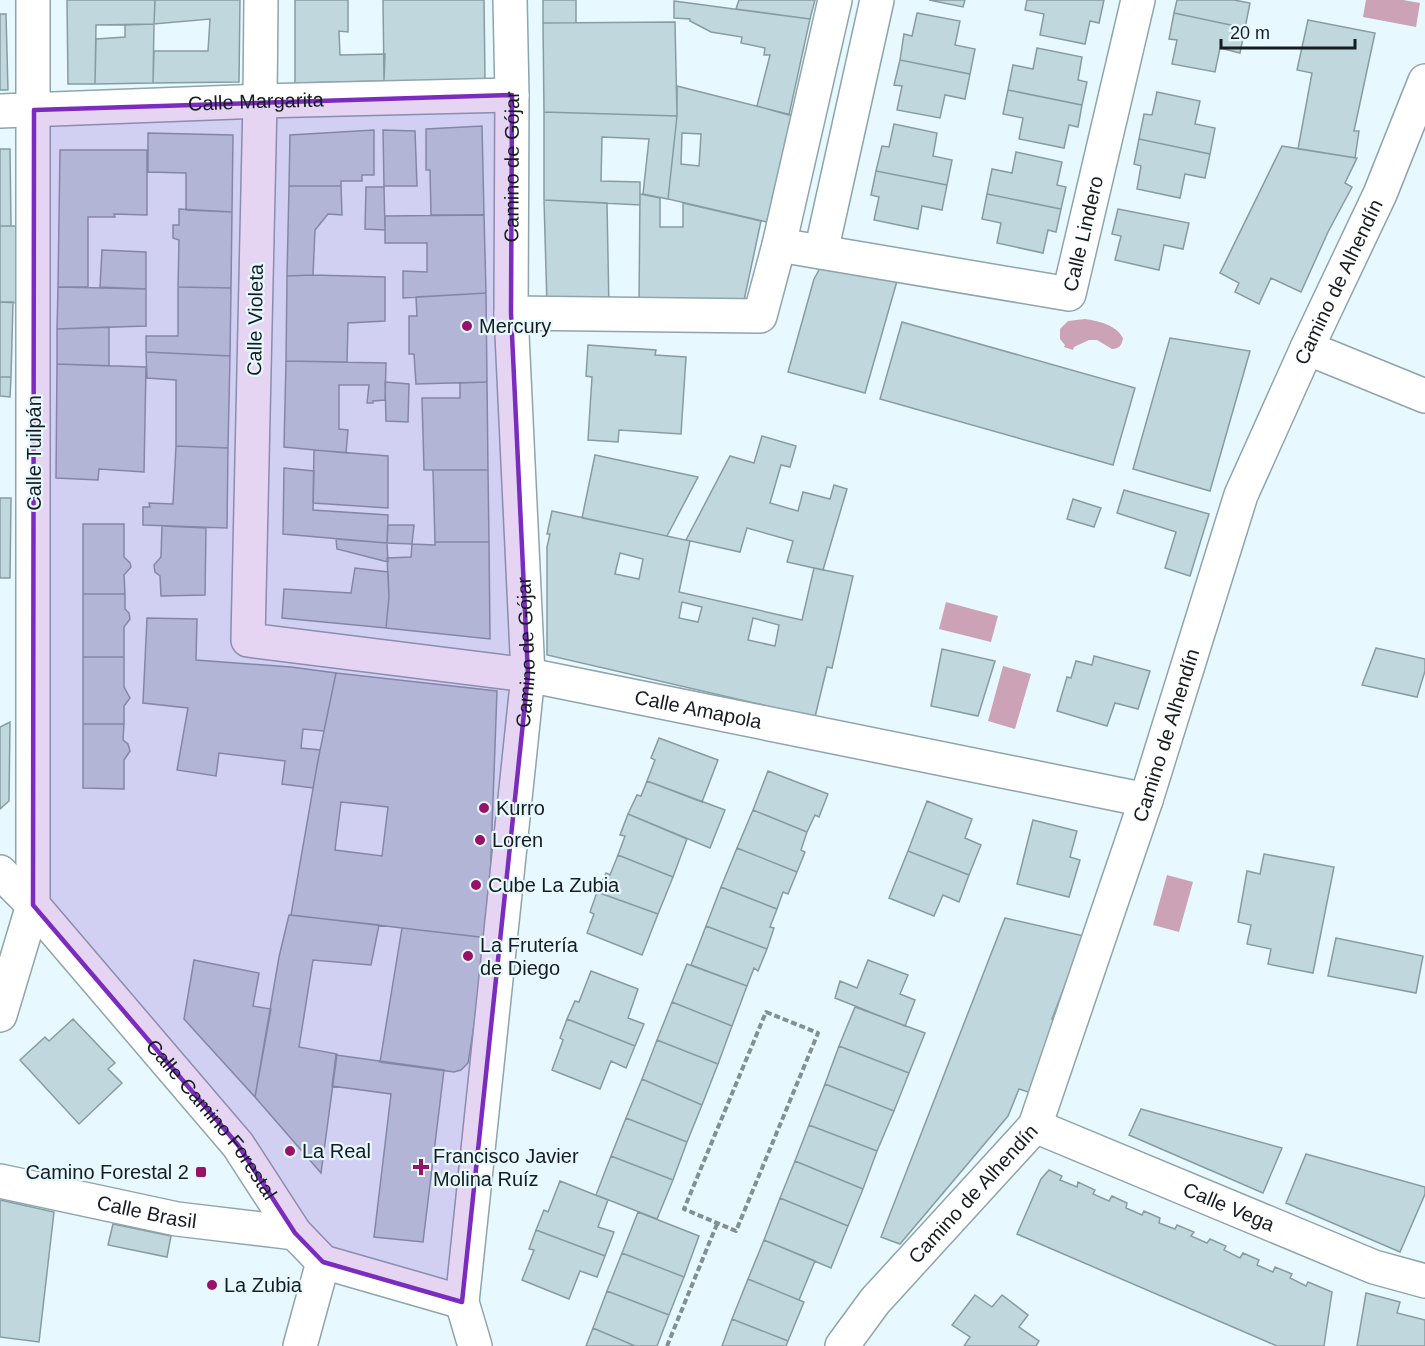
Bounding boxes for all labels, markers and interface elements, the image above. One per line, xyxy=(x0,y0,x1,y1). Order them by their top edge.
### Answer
scale bar xyxy=(1221,12,1354,50)
text: 20 m xyxy=(1230,23,1270,43)
street label: Calle Margarita xyxy=(188,88,325,115)
street label: Camino de Gójar xyxy=(500,91,523,242)
street label: Calle Lindero xyxy=(1059,174,1107,294)
street label: Camino de Alhendín xyxy=(1290,196,1387,368)
street label: Calle Violeta xyxy=(243,263,267,376)
place label: Mercury xyxy=(479,315,551,337)
marker: Mercury xyxy=(460,319,474,333)
street label: Calle Tuilpán xyxy=(23,395,45,511)
street label: Camino de Gójar xyxy=(512,576,539,729)
street label: Camino de Alhendín xyxy=(1128,646,1203,825)
street label: Calle Amapola xyxy=(633,686,765,733)
place label: Kurro xyxy=(496,797,545,819)
marker: Kurro xyxy=(477,801,491,815)
place label: Loren xyxy=(492,829,543,851)
marker: Loren xyxy=(473,833,487,847)
place label: Cube La Zubia xyxy=(488,874,620,896)
marker: Cube La Zubia xyxy=(469,878,483,892)
place label: La Frutería de Diego xyxy=(480,934,579,979)
marker: La Frutería de Diego xyxy=(461,949,475,963)
street label: Calle Camino Forestal xyxy=(142,1035,281,1204)
street label: Camino de Alhendín xyxy=(904,1120,1042,1268)
place label: La Real xyxy=(302,1140,371,1162)
marker: La Real xyxy=(283,1144,297,1158)
place label: Francisco Javier Molina Ruíz xyxy=(433,1145,579,1190)
marker: Francisco Javier Molina Ruíz xyxy=(414,1160,428,1174)
place label: Camino Forestal 2 xyxy=(26,1161,189,1183)
marker: Camino Forestal 2 xyxy=(194,1165,208,1179)
street label: Calle Vega xyxy=(1180,1178,1279,1236)
street label: Calle Brasil xyxy=(95,1191,198,1232)
place label: La Zubia xyxy=(224,1274,303,1296)
marker: La Zubia xyxy=(205,1278,219,1292)

